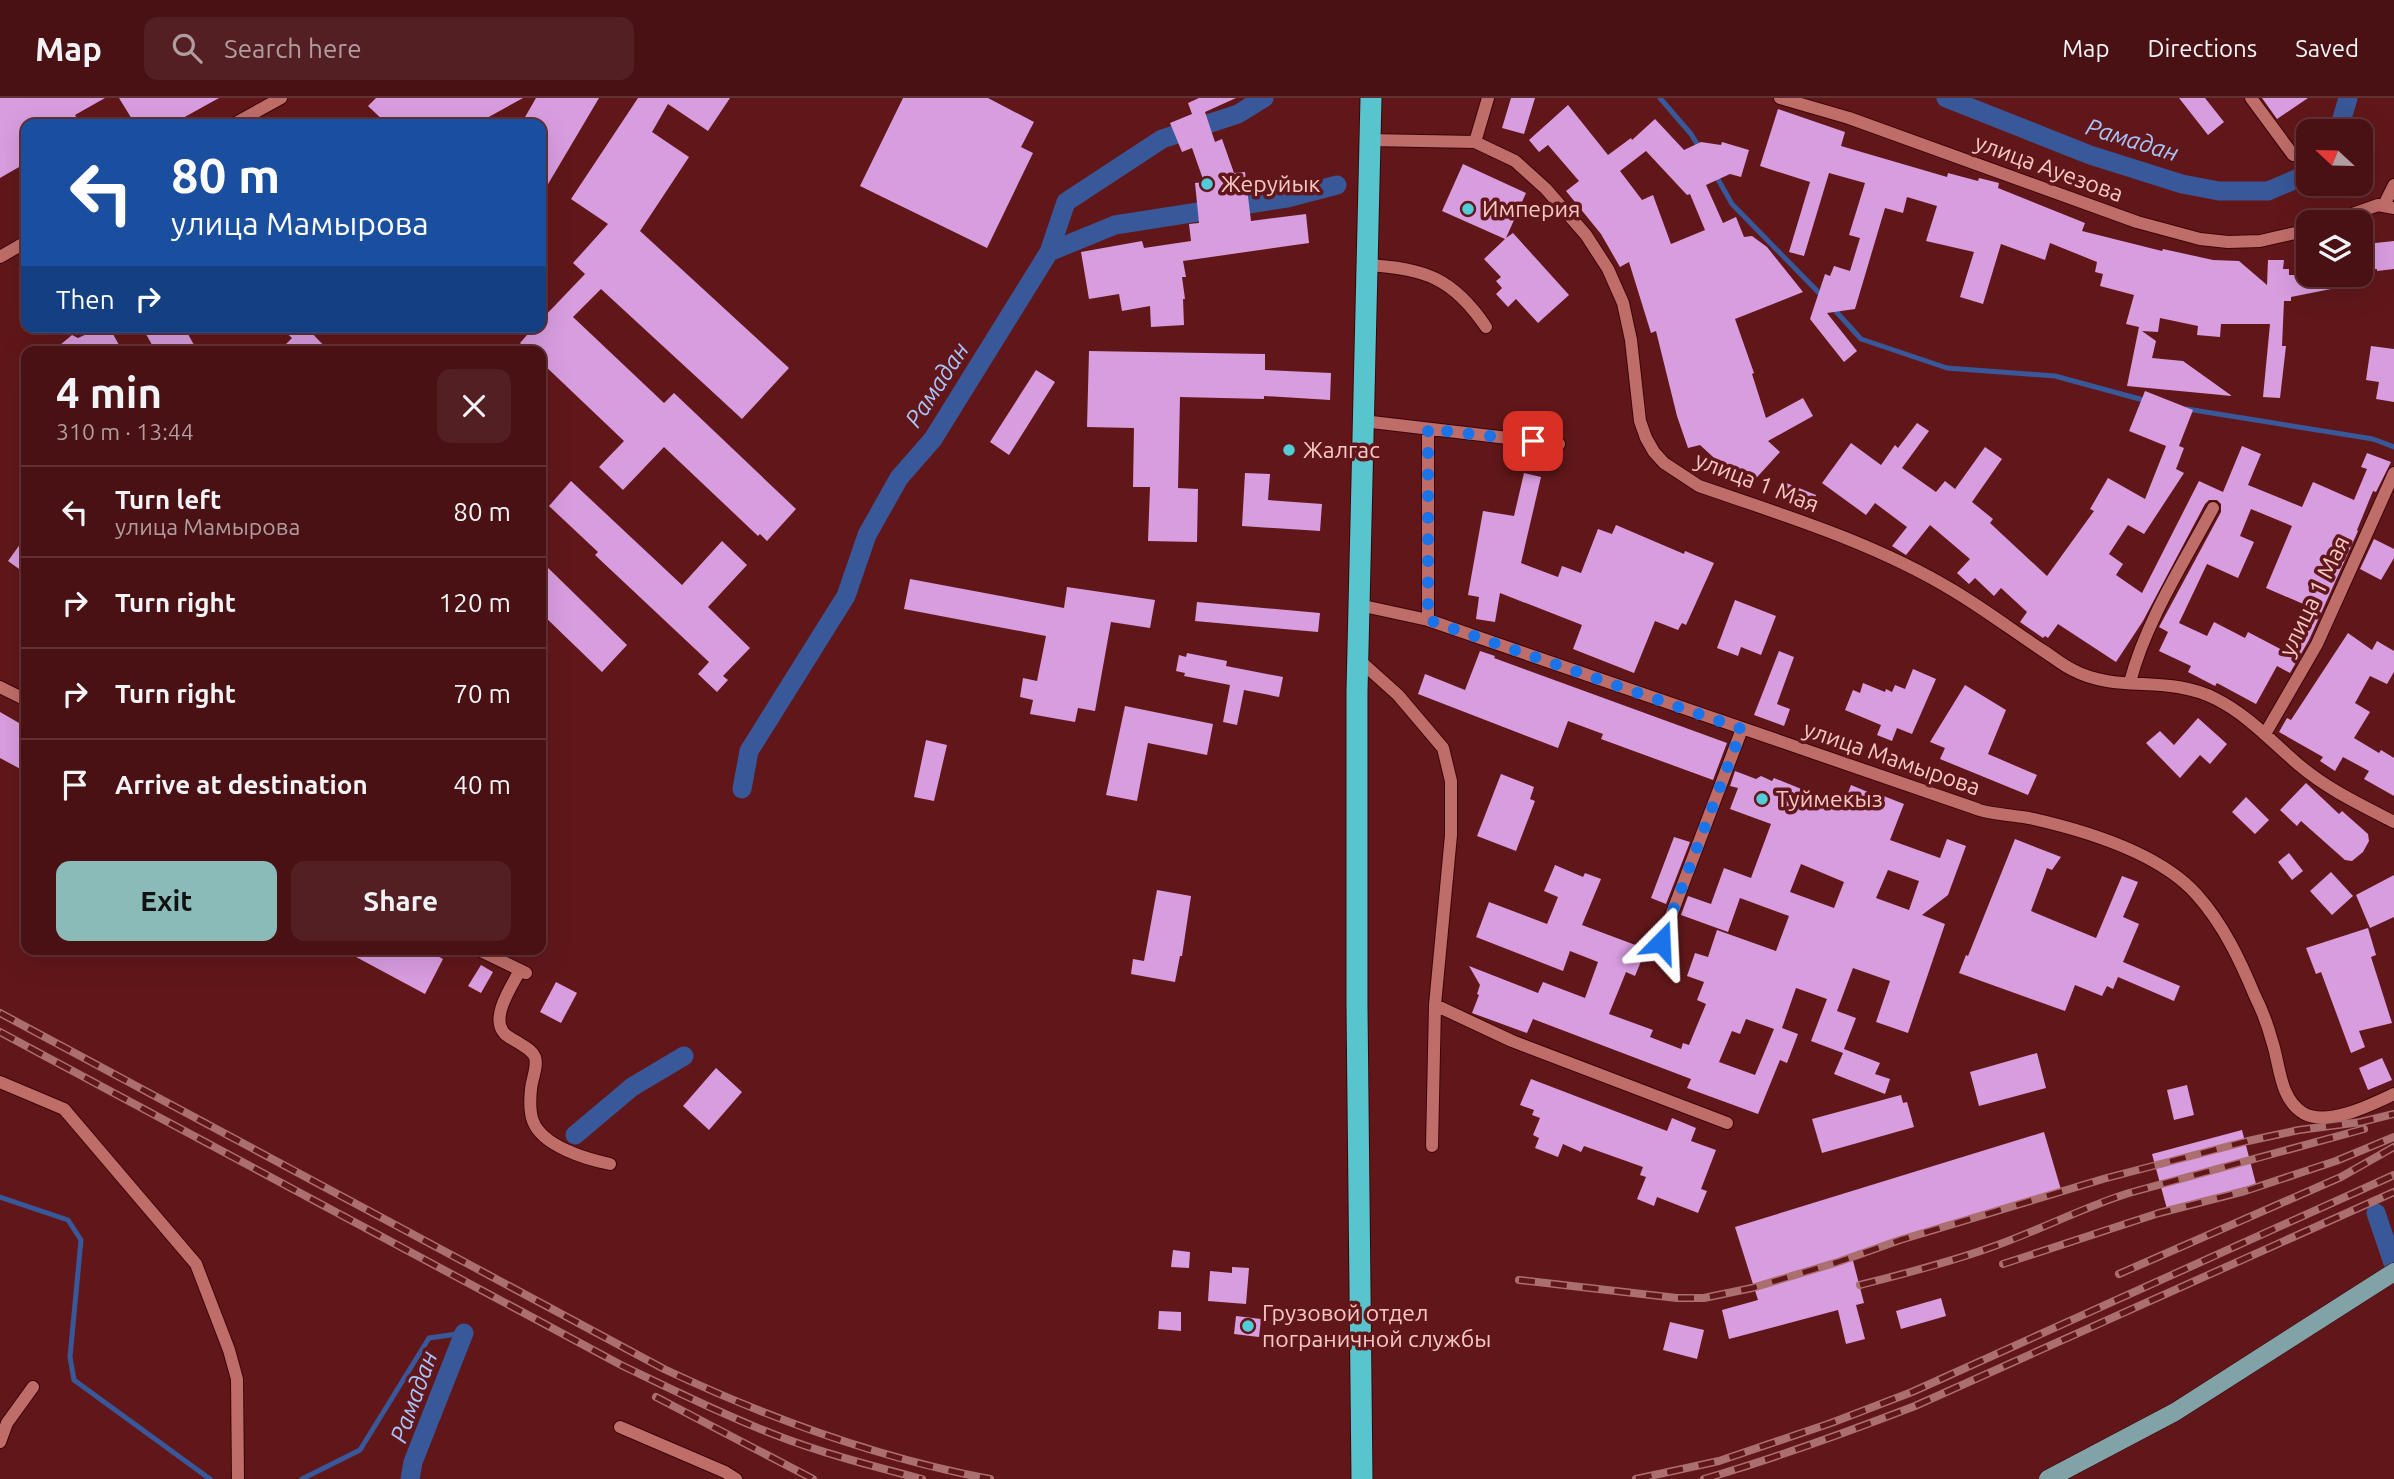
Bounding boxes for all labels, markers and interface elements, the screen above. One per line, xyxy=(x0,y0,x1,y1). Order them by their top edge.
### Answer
search box xyxy=(144,17,634,80)
icon: search xyxy=(168,29,206,67)
text: Map xyxy=(35,30,102,67)
text: Search here xyxy=(224,34,362,63)
text: Map xyxy=(2062,35,2109,62)
text: Directions xyxy=(2147,35,2257,62)
text: Saved xyxy=(2295,35,2359,62)
water label: Рамадан xyxy=(2083,113,2182,166)
north arrow xyxy=(2296,119,2373,196)
map controls xyxy=(2296,119,2373,287)
street label: улица Ауезова xyxy=(1972,129,2127,206)
icon: left xyxy=(56,147,147,238)
text: 80 m xyxy=(171,147,280,202)
place label: Жеруйык xyxy=(1221,171,1320,196)
marker: Жеруйык xyxy=(1199,176,1215,192)
place label: Империя xyxy=(1482,196,1581,221)
marker: Империя xyxy=(1460,201,1476,217)
text: улица Мамырова xyxy=(171,205,429,241)
button: layers xyxy=(2296,210,2373,287)
icon: right xyxy=(129,280,167,318)
text: Then xyxy=(56,285,115,314)
water label: Рамадан xyxy=(899,338,974,432)
text: 4 min xyxy=(56,369,162,416)
button: close xyxy=(437,369,511,443)
pin xyxy=(1503,411,1563,471)
text: 310 m · 13:44 xyxy=(56,419,194,444)
icon: arrive xyxy=(1514,422,1552,460)
place label: Жалгас xyxy=(1303,437,1380,462)
marker: Жалгас xyxy=(1281,442,1297,458)
street label: улица 1 Мая xyxy=(1692,446,1823,517)
text: Turn left xyxy=(115,485,221,514)
icon: left xyxy=(56,493,94,531)
text: 80 m xyxy=(453,497,511,526)
text: улица Мамырова xyxy=(115,514,300,539)
street label: улица 1 Мая xyxy=(2274,532,2353,660)
icon: right xyxy=(56,584,94,622)
text: Turn right xyxy=(115,588,236,617)
text: 120 m xyxy=(439,588,511,617)
icon: right xyxy=(56,675,94,713)
text: Turn right xyxy=(115,679,236,708)
text: 70 m xyxy=(453,679,511,708)
street label: улица Мамырова xyxy=(1800,716,1984,800)
icon: arrive xyxy=(56,766,94,804)
text: Arrive at destination xyxy=(115,770,368,799)
text: 40 m xyxy=(453,770,511,799)
place label: Туймекыз xyxy=(1776,786,1883,811)
marker: Туймекыз xyxy=(1754,791,1770,807)
button: Exit xyxy=(56,861,277,941)
button: Share xyxy=(291,861,511,941)
position arrow xyxy=(1624,905,1698,979)
place label: Грузовой отдел пограничной службы xyxy=(1262,1300,1491,1351)
marker: Грузовой отдел пограничной службы xyxy=(1240,1318,1256,1334)
water label: Рамадан xyxy=(385,1348,442,1446)

